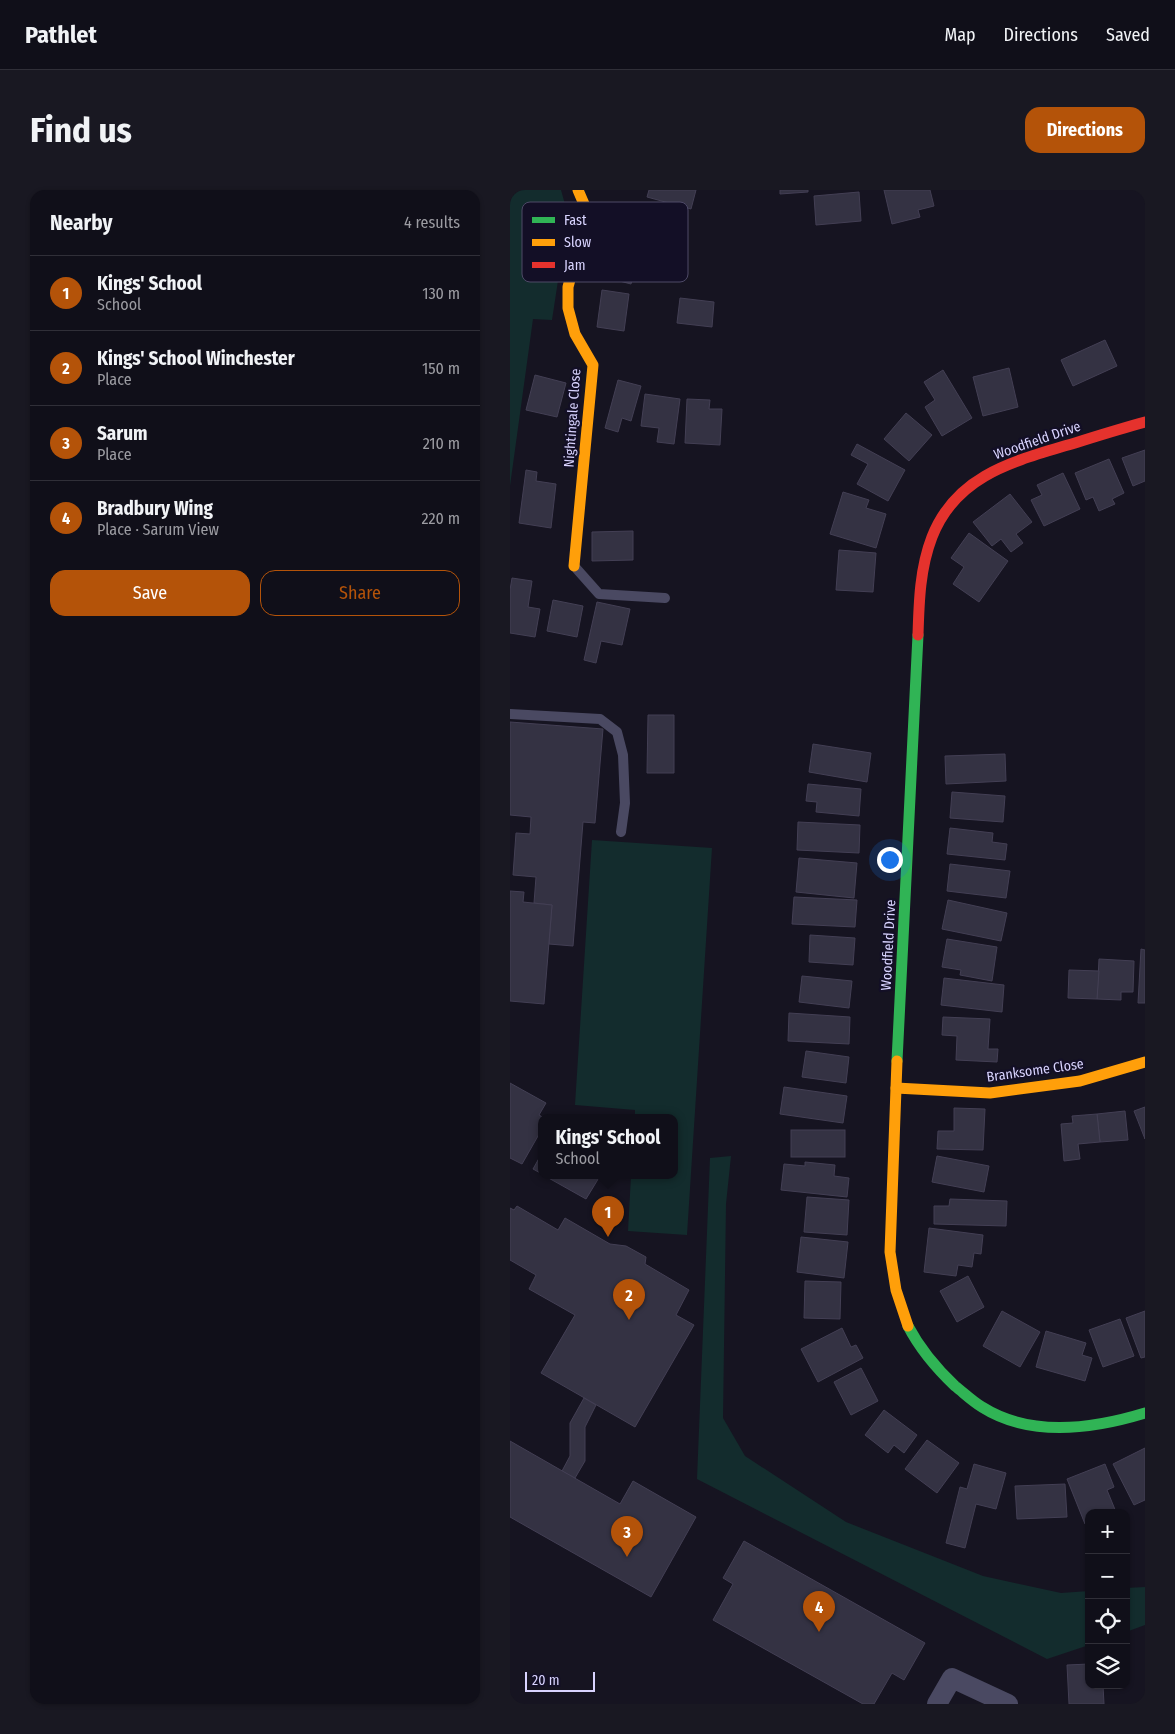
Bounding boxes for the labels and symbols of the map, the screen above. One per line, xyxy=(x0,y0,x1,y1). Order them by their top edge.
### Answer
legend xyxy=(522,202,688,282)
text: Fast xyxy=(564,212,587,229)
text: Slow xyxy=(564,234,591,251)
text: Jam xyxy=(564,257,585,274)
street label: Nightingale Close xyxy=(561,368,584,468)
street label: Woodfield Drive xyxy=(991,418,1083,463)
your location xyxy=(877,847,903,873)
street label: Woodfield Drive xyxy=(878,899,899,991)
street label: Branksome Close xyxy=(985,1055,1085,1086)
pin: 1 xyxy=(592,1196,624,1237)
pin: 2 xyxy=(613,1279,645,1320)
pin: 3 xyxy=(611,1516,643,1557)
pin: 4 xyxy=(803,1591,835,1632)
scale bar xyxy=(525,1669,595,1692)

